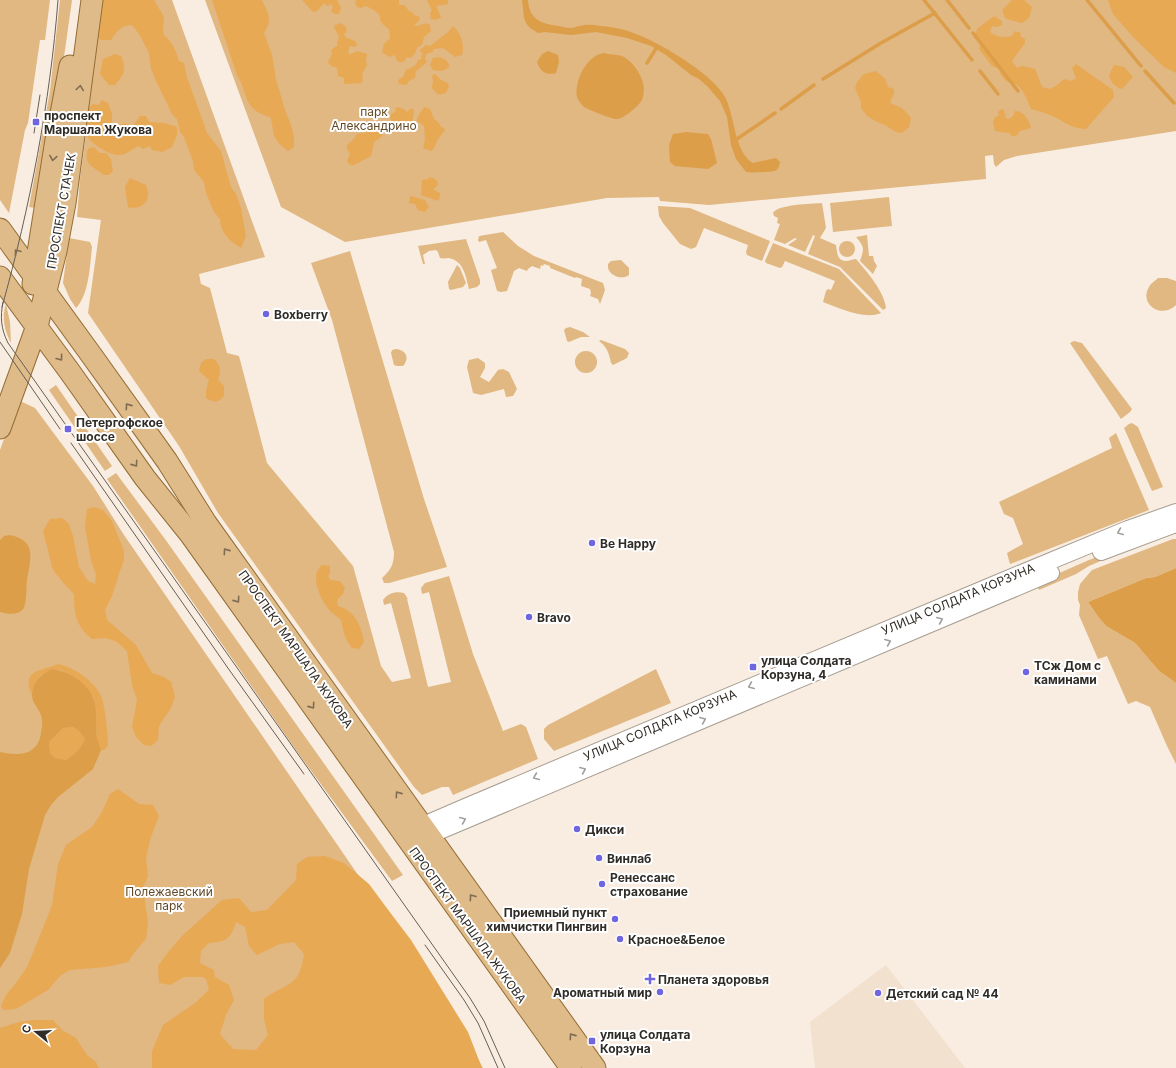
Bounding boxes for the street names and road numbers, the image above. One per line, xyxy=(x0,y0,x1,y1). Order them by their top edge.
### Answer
street label: ПРОСПЕКТ СТАЧЕК xyxy=(43,152,79,270)
street label: УЛИЦА СОЛДАТА КОРЗУНА xyxy=(879,560,1037,638)
street label: ПРОСПЕКТ МАРШАЛА ЖУКОВА xyxy=(236,567,356,731)
street label: УЛИЦА СОЛДАТА КОРЗУНА xyxy=(581,686,739,764)
street label: ПРОСПЕКТ МАРШАЛА ЖУКОВА xyxy=(406,844,530,1006)

